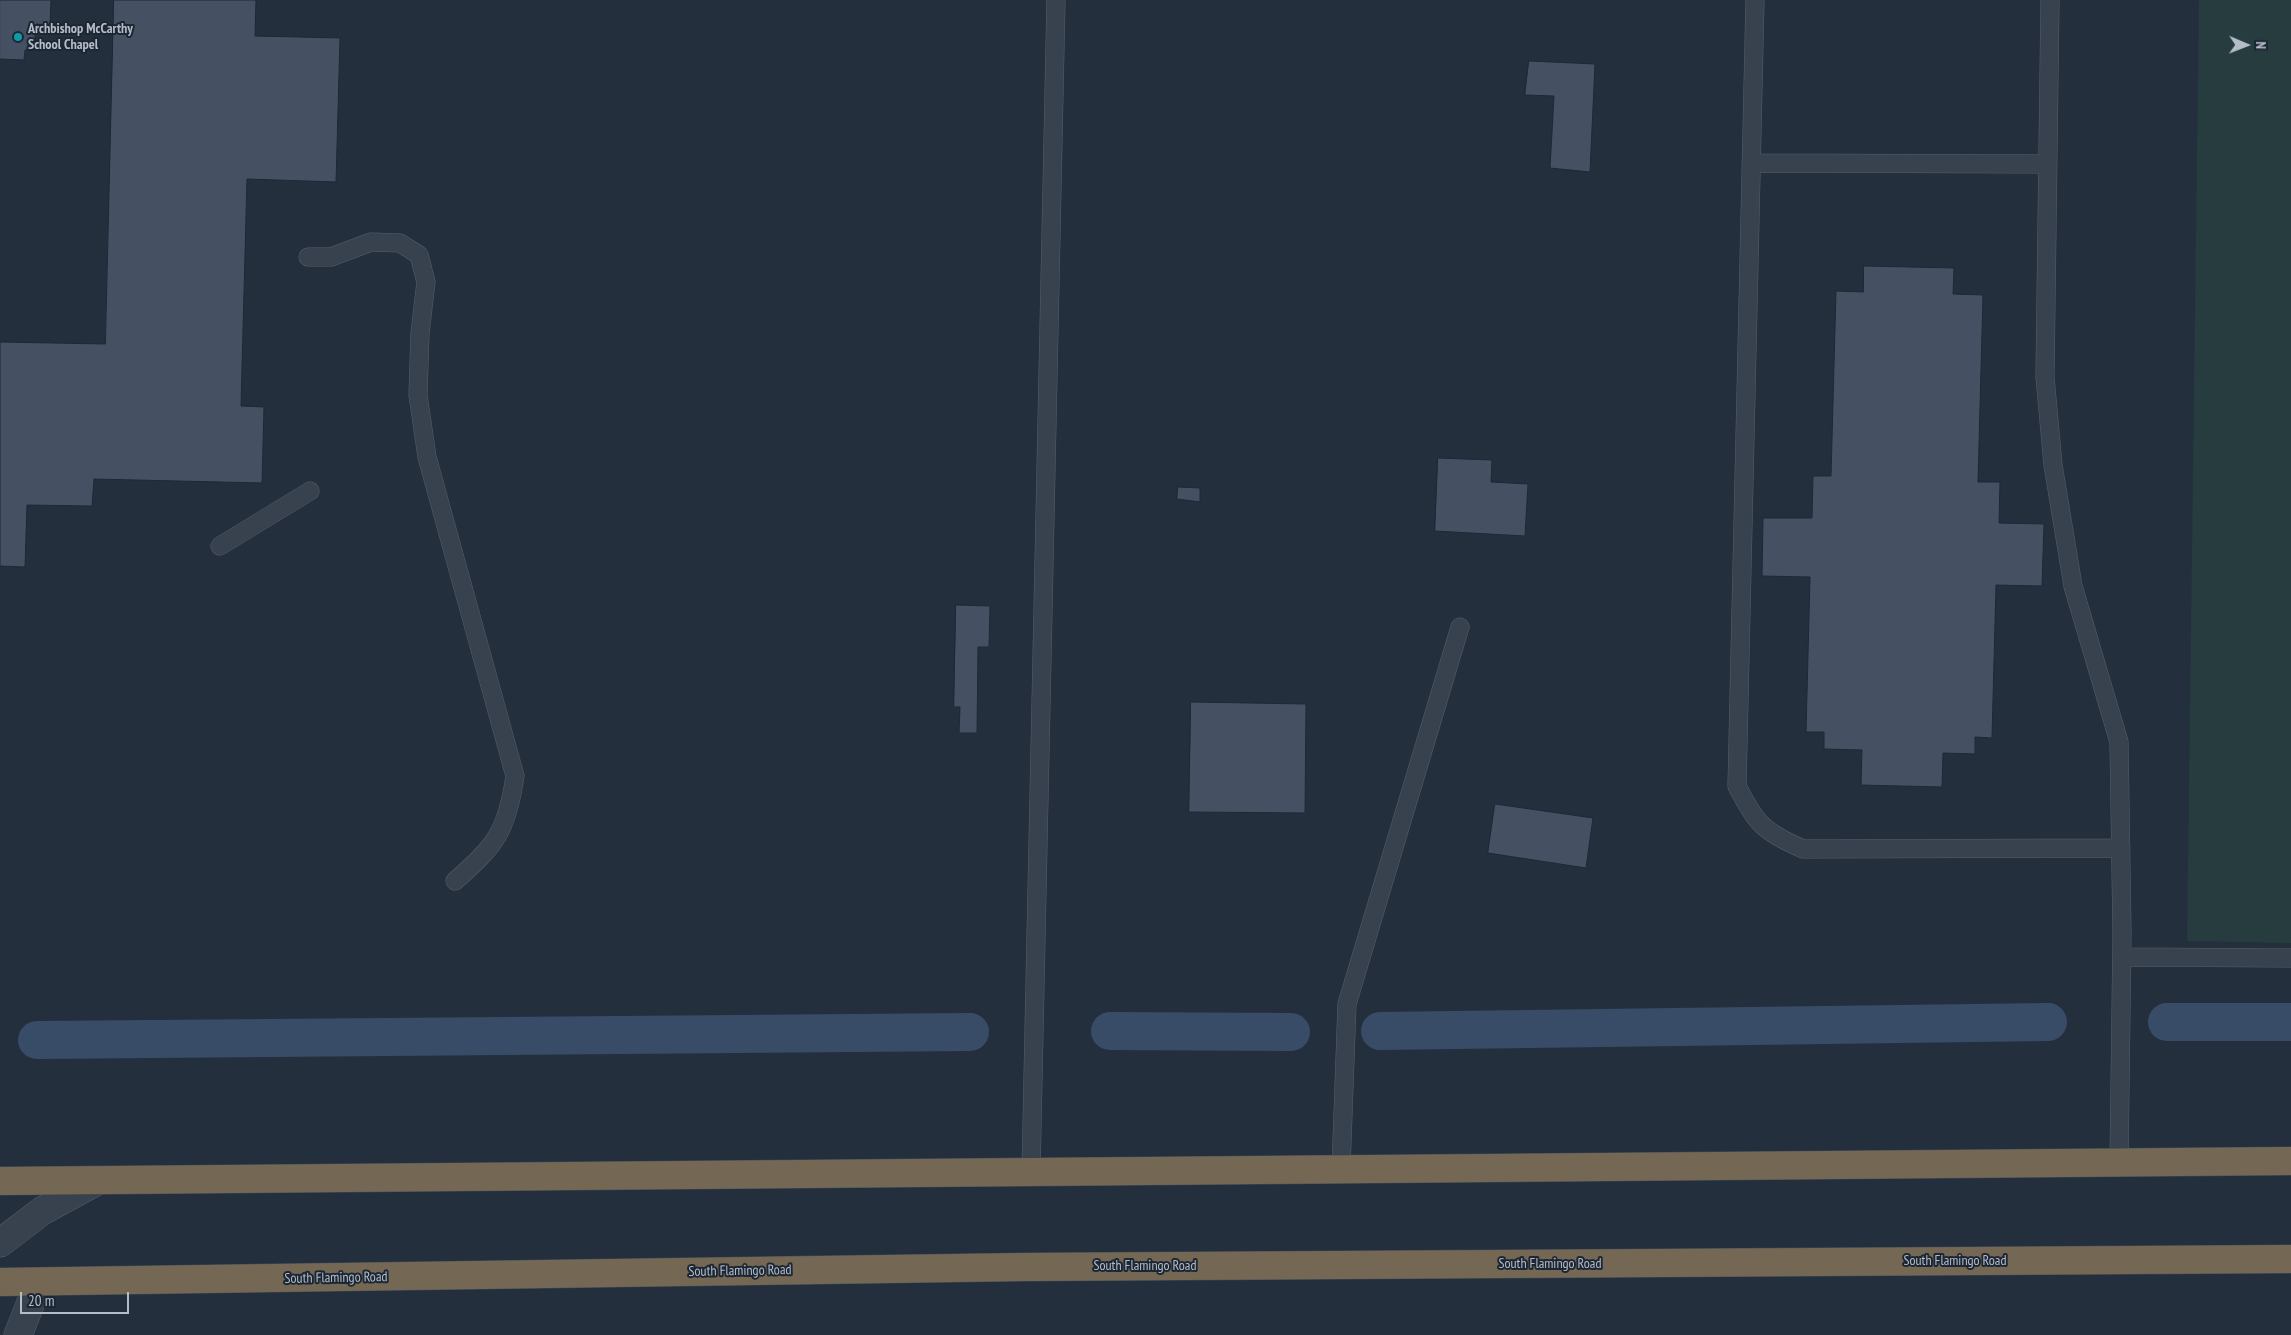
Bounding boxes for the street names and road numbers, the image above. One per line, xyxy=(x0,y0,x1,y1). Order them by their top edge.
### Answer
street label: South Flamingo Road xyxy=(1904,1253,2006,1269)
street label: South Flamingo Road xyxy=(1499,1256,1601,1272)
street label: South Flamingo Road xyxy=(1094,1258,1196,1274)
street label: South Flamingo Road xyxy=(688,1262,792,1280)
street label: South Flamingo Road xyxy=(284,1269,388,1287)

